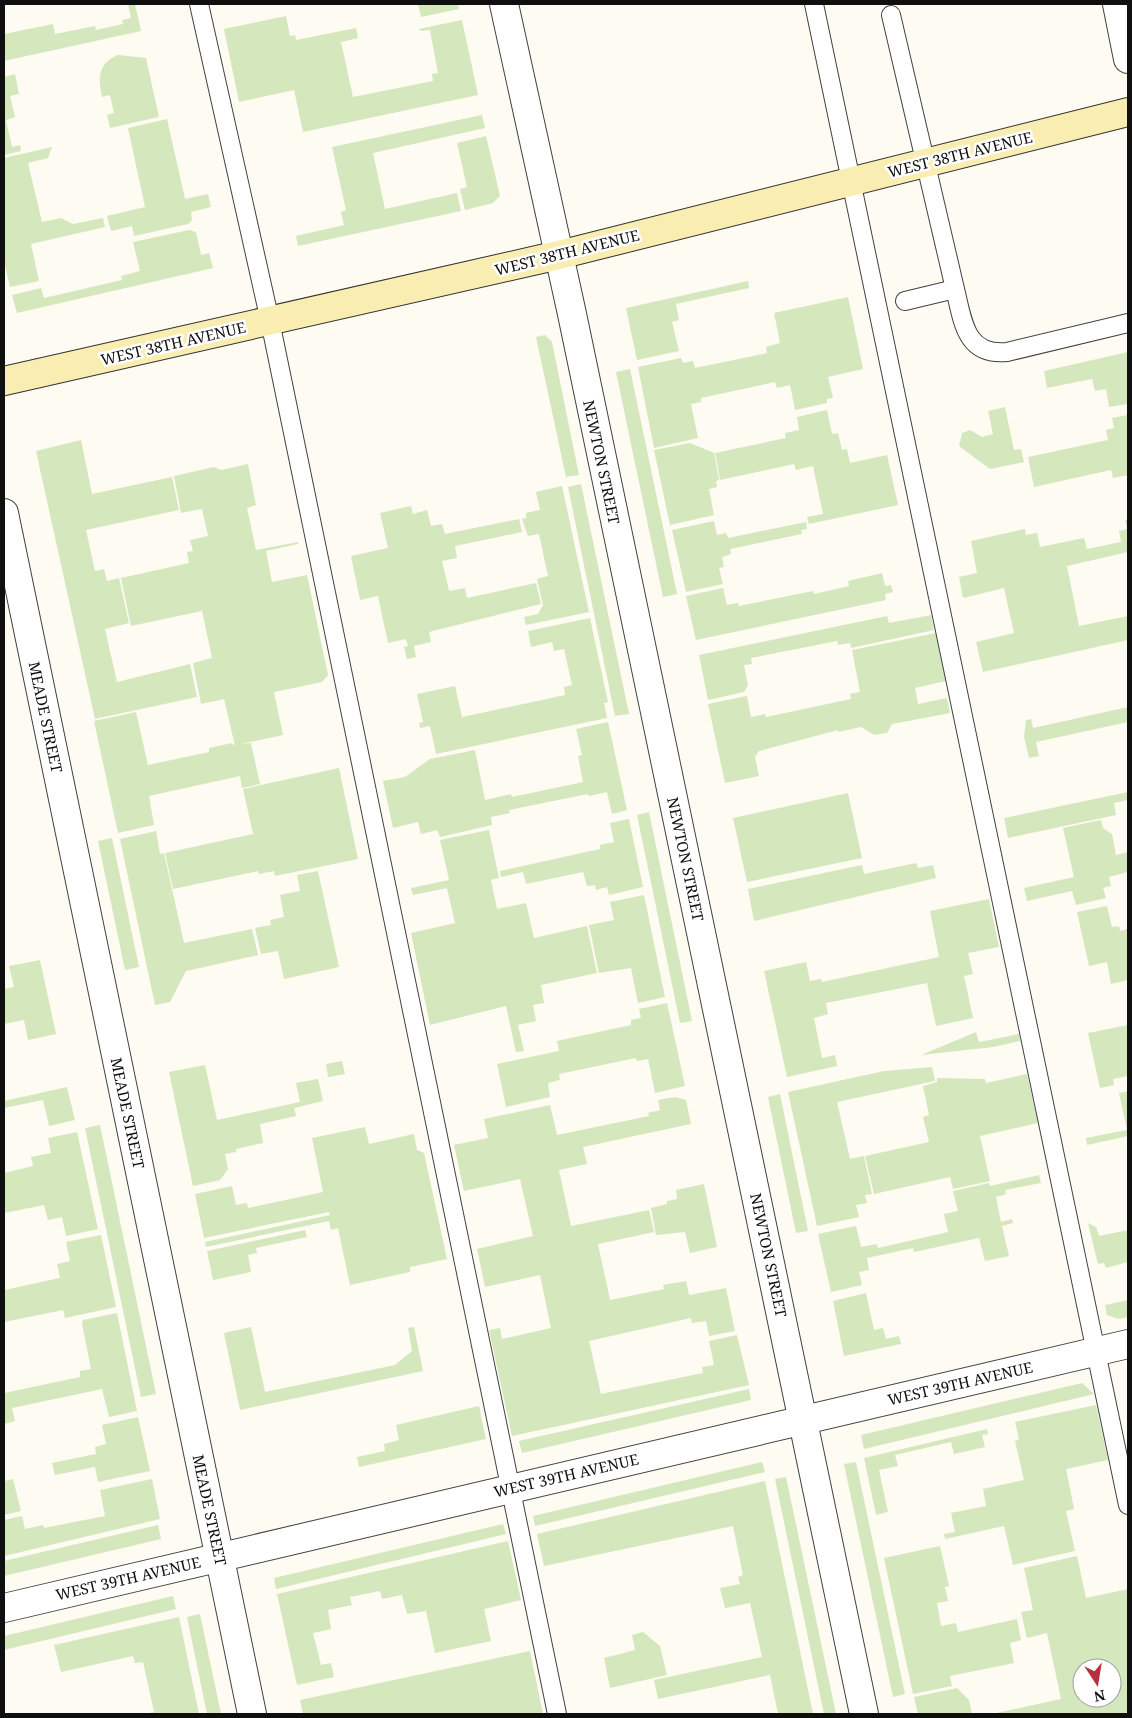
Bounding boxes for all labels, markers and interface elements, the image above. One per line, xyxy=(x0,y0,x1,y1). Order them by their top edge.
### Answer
street label: WEST 38TH AVENUE xyxy=(886,126,1034,182)
street label: WEST 38TH AVENUE xyxy=(493,224,641,280)
street label: WEST 38TH AVENUE xyxy=(99,317,247,369)
street label: NEWTON STREET xyxy=(579,398,625,526)
street label: MEADE STREET xyxy=(24,660,68,774)
street label: NEWTON STREET xyxy=(663,795,709,923)
street label: MEADE STREET xyxy=(106,1056,150,1170)
street label: NEWTON STREET xyxy=(746,1191,792,1319)
street label: WEST 39TH AVENUE xyxy=(886,1357,1034,1409)
street label: WEST 39TH AVENUE xyxy=(492,1449,640,1501)
street label: MEADE STREET xyxy=(188,1453,232,1567)
street label: WEST 39TH AVENUE xyxy=(54,1552,202,1604)
north arrow xyxy=(1072,1658,1122,1708)
text: N xyxy=(1092,1686,1107,1707)

